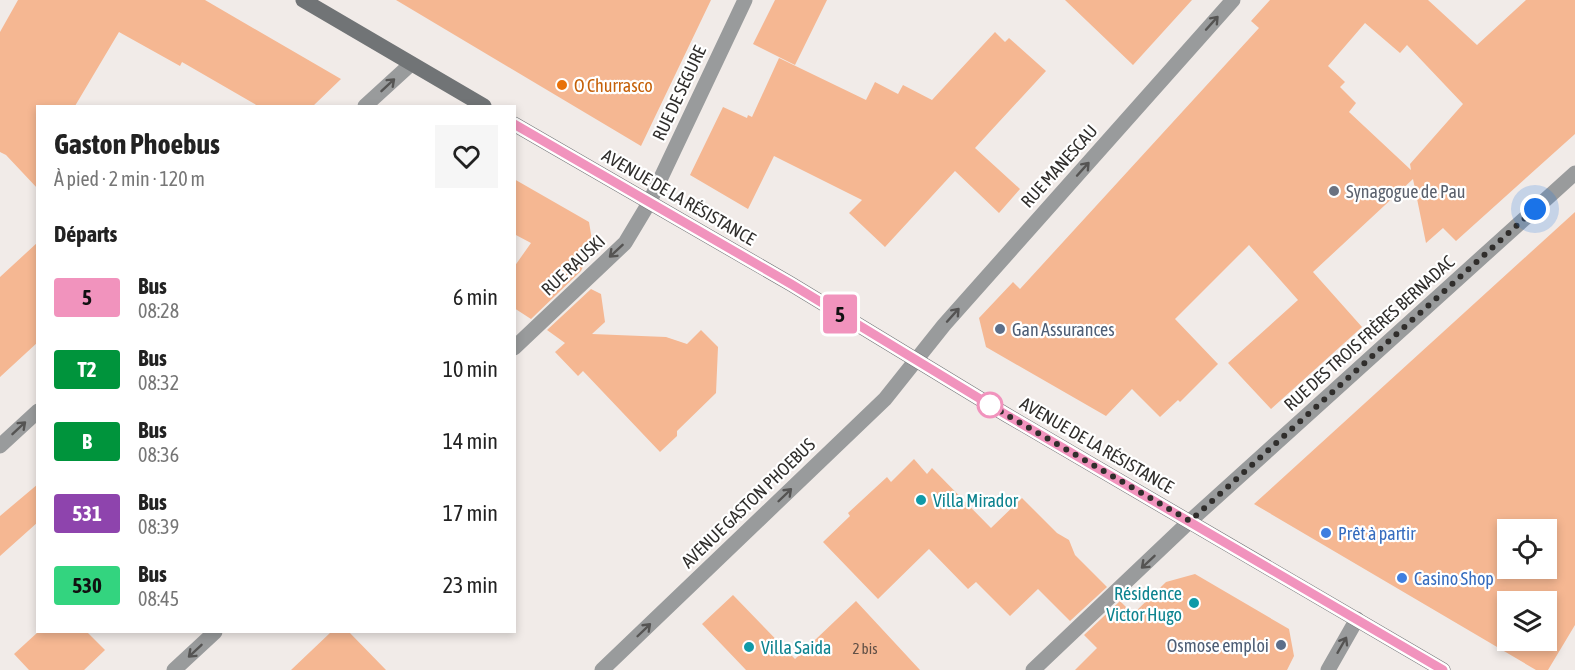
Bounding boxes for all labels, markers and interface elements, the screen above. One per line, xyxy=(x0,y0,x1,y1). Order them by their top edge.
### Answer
one-way arrow xyxy=(1205,16,1219,31)
street label: RUE DE SEGURE xyxy=(648,42,710,144)
place label: O Churrasco xyxy=(574,75,653,96)
one-way arrow xyxy=(380,78,395,92)
marker: O Churrasco xyxy=(555,78,569,92)
street label: RUE MANESCAU xyxy=(1016,120,1102,212)
button: heart xyxy=(435,125,498,188)
text: Gaston Phoebus xyxy=(54,128,220,160)
street label: AVENUE DE LA RÉSISTANCE xyxy=(599,145,760,250)
one-way arrow xyxy=(1076,162,1090,177)
text: À pied · 2 min · 120 m xyxy=(54,167,205,190)
place label: Synagogue de Pau xyxy=(1346,181,1466,202)
marker: Synagogue de Pau xyxy=(1327,184,1341,198)
your location xyxy=(1520,194,1550,224)
text: Départs xyxy=(54,221,117,247)
street label: RUE RAUSKI xyxy=(537,230,609,300)
one-way arrow xyxy=(609,244,624,258)
street label: RUE DES TROIS FRÈRES BERNADAC xyxy=(1280,251,1458,415)
text: Bus xyxy=(138,273,167,299)
text: 6 min xyxy=(453,284,498,310)
text: 5 xyxy=(82,285,92,309)
line badge: 5 xyxy=(820,294,860,334)
text: 08:28 xyxy=(138,299,179,322)
text: 5 xyxy=(835,302,845,326)
one-way arrow xyxy=(946,308,960,323)
place label: Gan Assurances xyxy=(1012,319,1115,340)
marker: Gan Assurances xyxy=(993,322,1007,336)
text: Bus xyxy=(138,345,167,371)
text: 10 min xyxy=(443,356,498,382)
text: T2 xyxy=(77,357,97,381)
text: 08:32 xyxy=(138,371,179,394)
unlabelled marker xyxy=(977,392,1003,418)
street label: AVENUE DE LA RÉSISTANCE xyxy=(1017,393,1178,498)
text: Bus xyxy=(138,417,167,443)
one-way arrow xyxy=(11,421,26,435)
text: 14 min xyxy=(443,428,498,454)
text: B xyxy=(82,429,92,453)
street label: AVENUE GASTON PHOEBUS xyxy=(677,433,819,572)
text: 08:36 xyxy=(138,443,179,466)
one-way arrow xyxy=(777,487,792,502)
text: Bus xyxy=(138,489,167,515)
place label: Villa Mirador xyxy=(933,490,1019,511)
marker: Villa Mirador xyxy=(914,493,928,507)
text: 17 min xyxy=(443,500,498,526)
text: 531 xyxy=(72,501,102,525)
text: 08:39 xyxy=(138,515,179,538)
map controls xyxy=(1497,519,1557,651)
button: locate xyxy=(1497,519,1557,579)
place label: Prêt à partir xyxy=(1338,523,1416,544)
marker: Prêt à partir xyxy=(1319,526,1333,540)
one-way arrow xyxy=(1141,555,1156,569)
text: Bus xyxy=(138,561,167,587)
place label: Casino Shop xyxy=(1414,568,1494,589)
marker: Casino Shop xyxy=(1395,571,1409,585)
text: 23 min xyxy=(443,572,498,598)
text: 530 xyxy=(72,573,102,597)
place label: Résidence Victor Hugo xyxy=(1106,583,1182,625)
text: 08:45 xyxy=(138,587,179,610)
button: layers xyxy=(1497,591,1557,651)
marker: Résidence Victor Hugo xyxy=(1187,596,1201,610)
one-way arrow xyxy=(636,622,651,637)
place label: Osmose emploi xyxy=(1167,635,1269,656)
one-way arrow xyxy=(1337,636,1349,653)
place label: Villa Saida xyxy=(761,637,831,658)
marker: Osmose emploi xyxy=(1274,638,1288,652)
marker: Villa Saida xyxy=(742,640,756,654)
house number: 2 bis xyxy=(853,640,877,657)
one-way arrow xyxy=(187,644,202,658)

